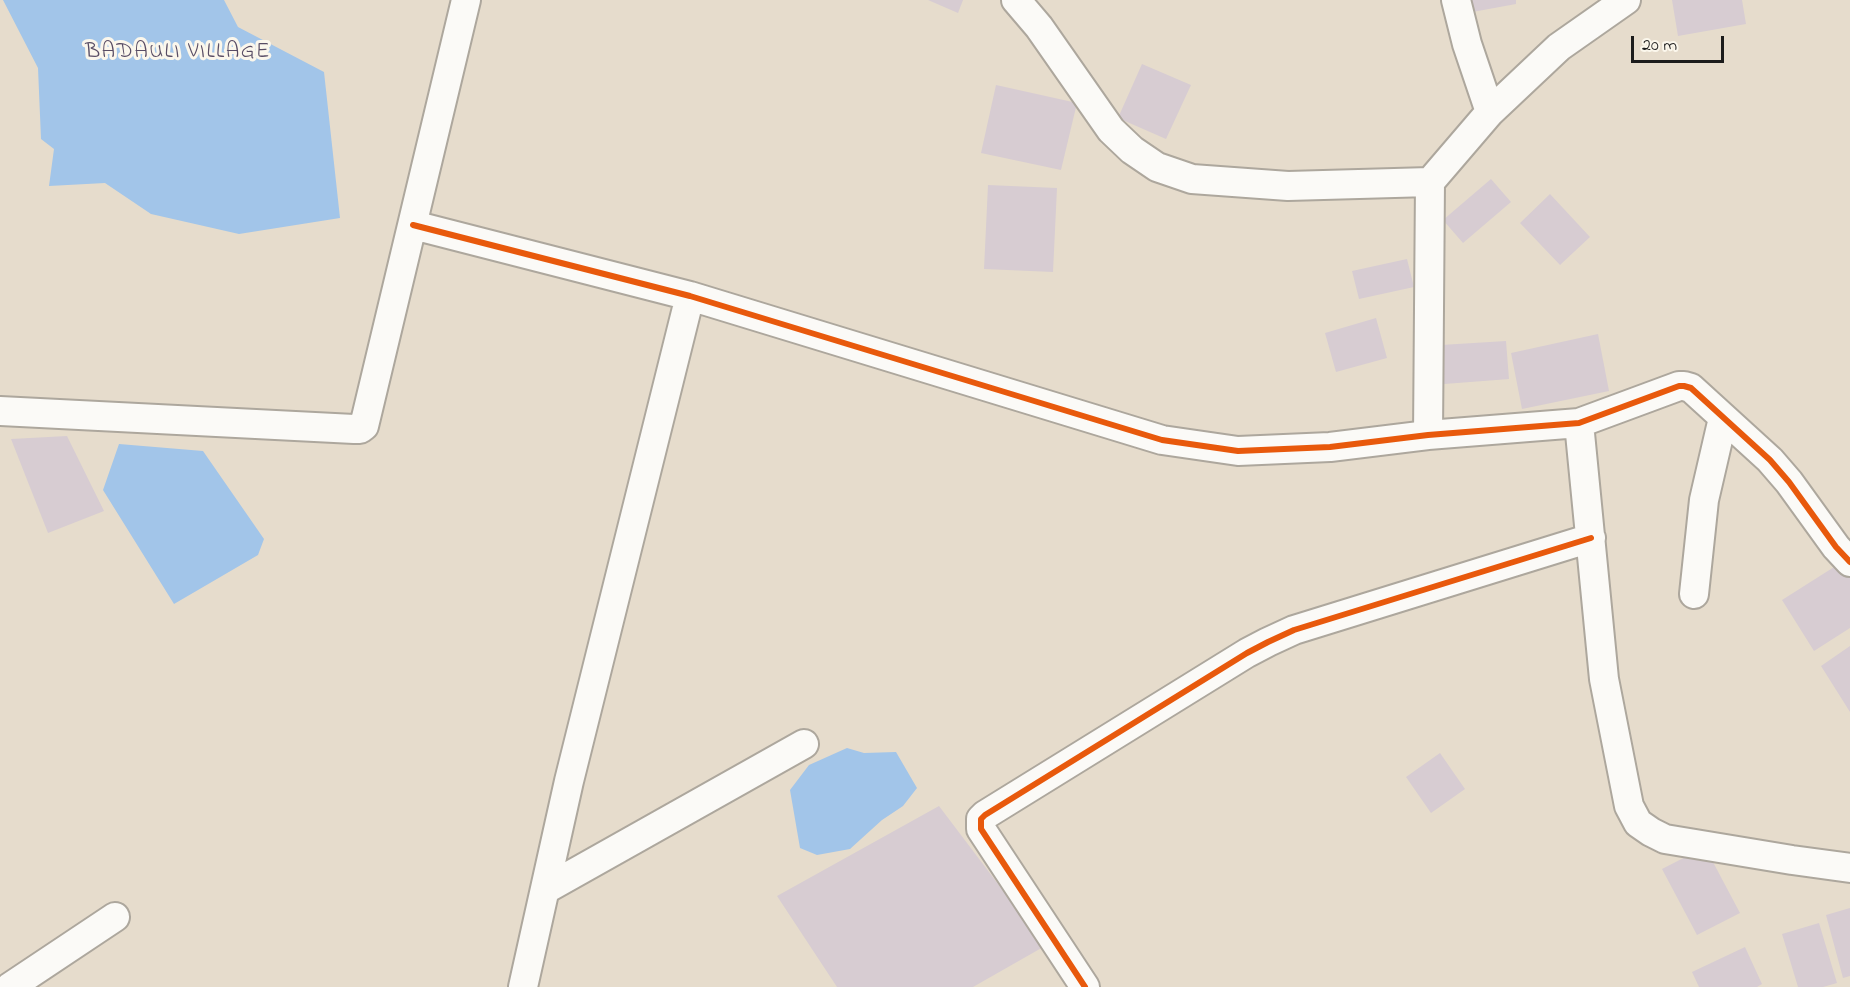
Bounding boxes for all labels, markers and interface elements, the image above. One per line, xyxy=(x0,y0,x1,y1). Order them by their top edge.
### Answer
scale bar xyxy=(1634,24,1727,62)
text: 20 m xyxy=(1642,33,1677,59)
district label: BADAULI VILLAGE xyxy=(85,40,271,66)

